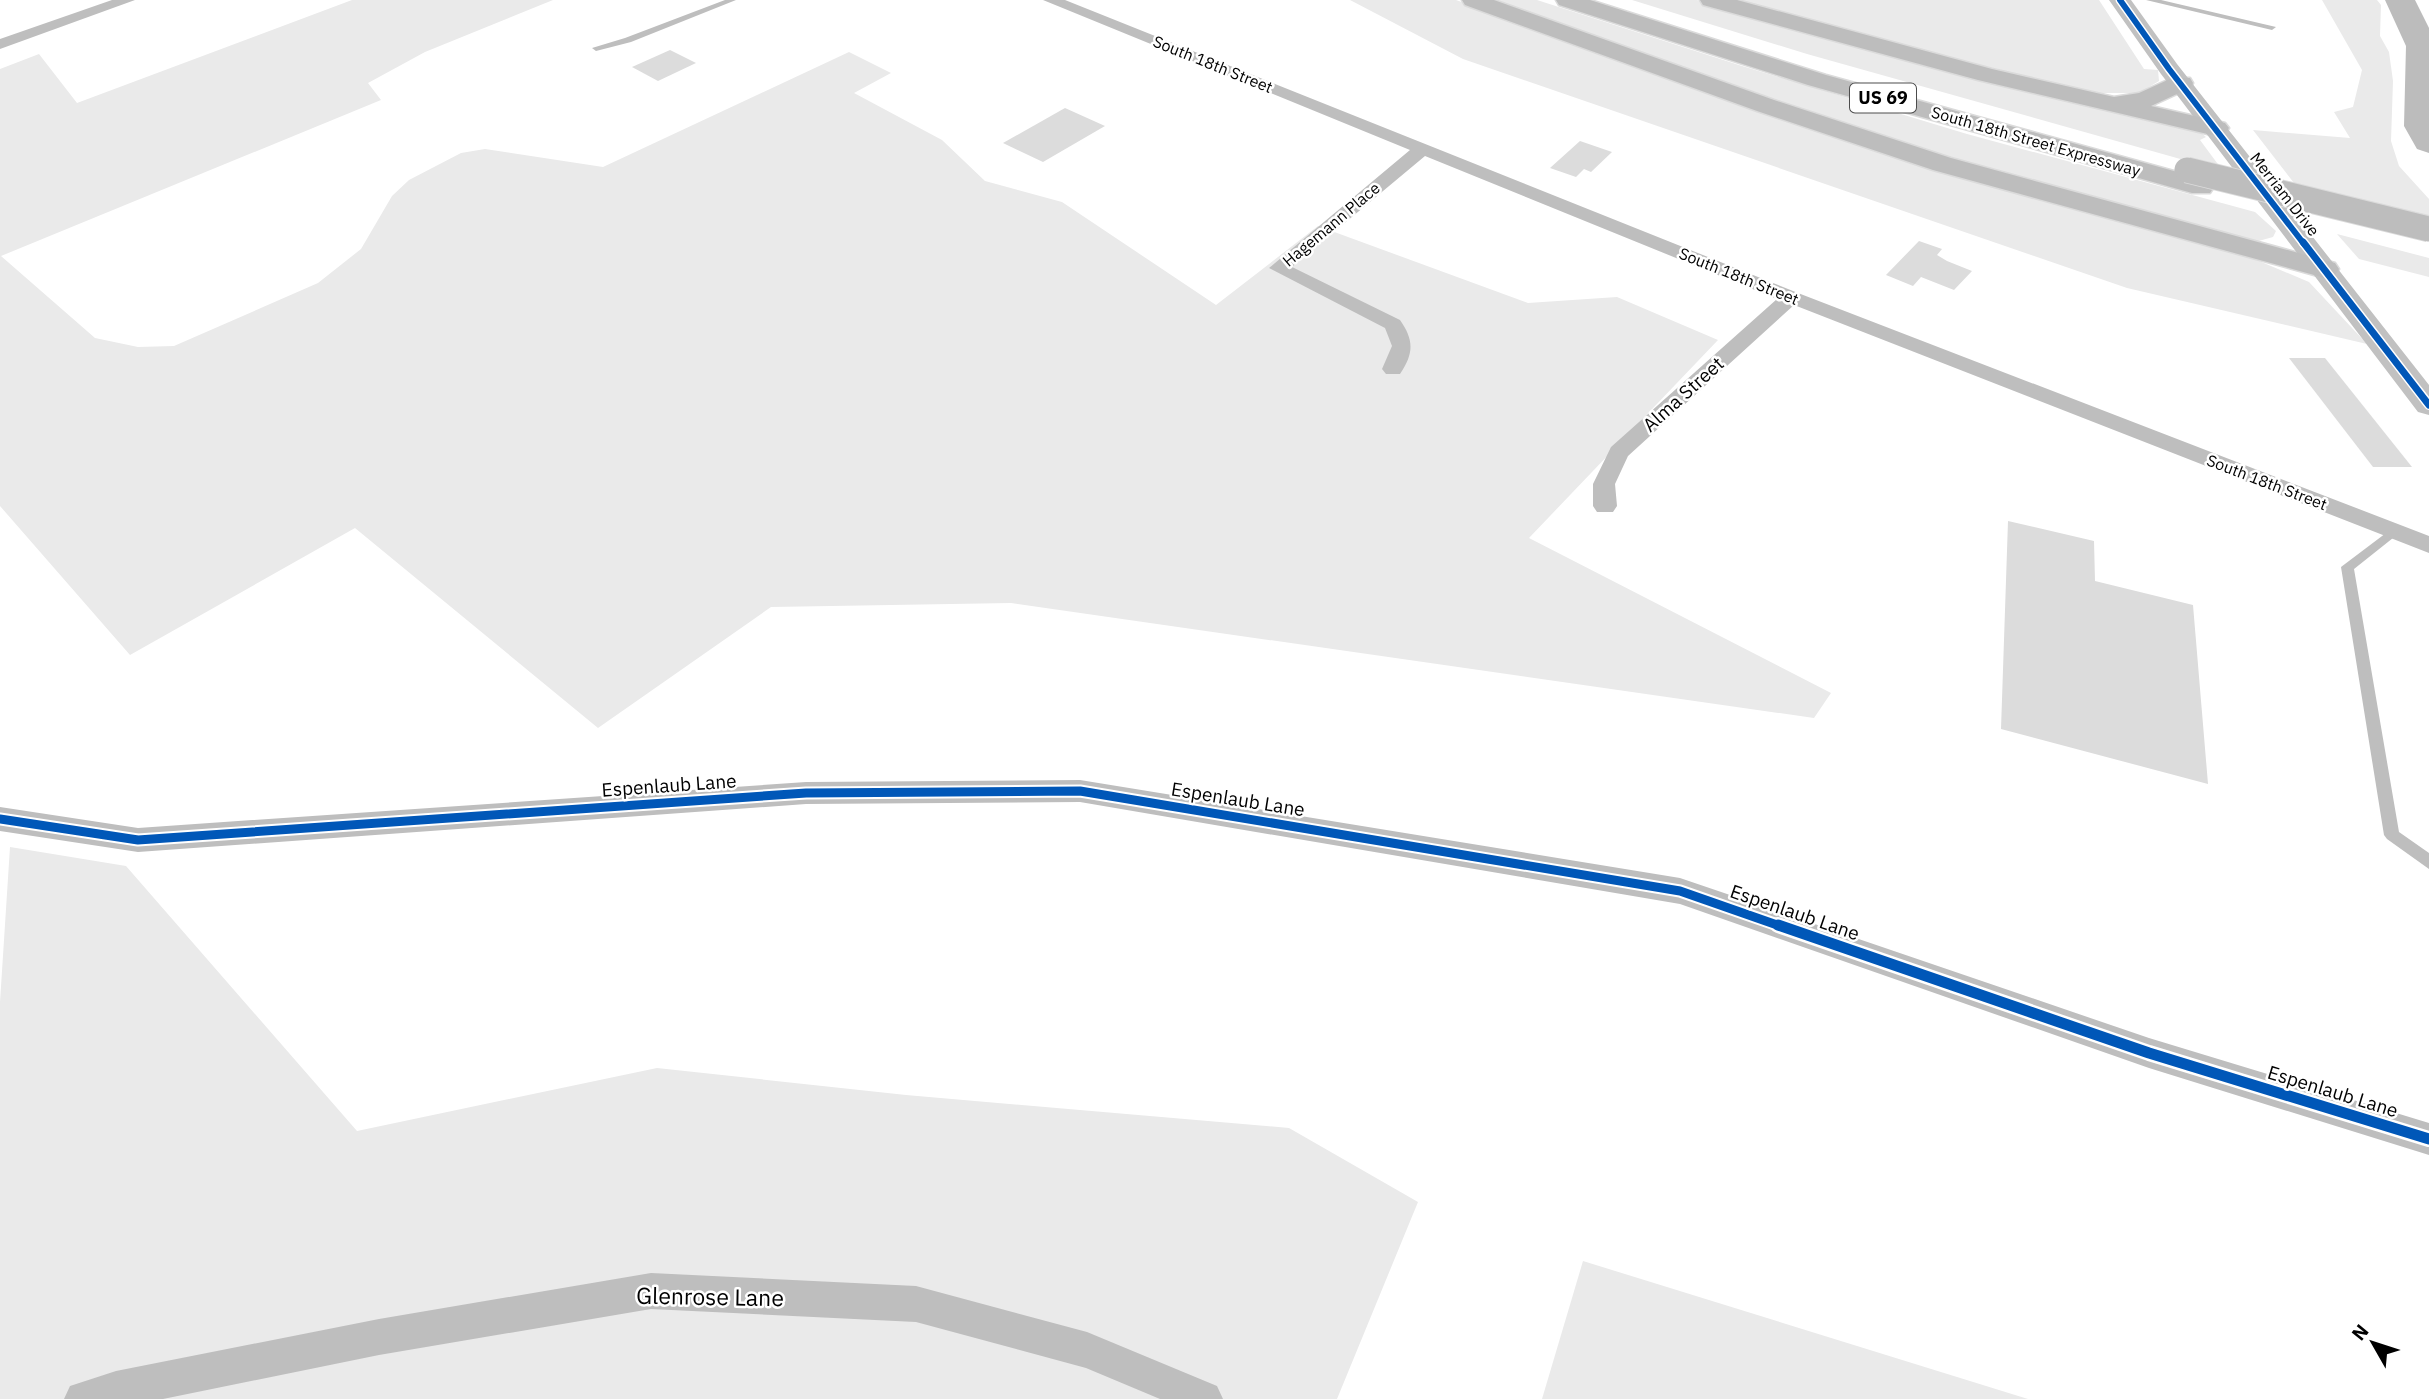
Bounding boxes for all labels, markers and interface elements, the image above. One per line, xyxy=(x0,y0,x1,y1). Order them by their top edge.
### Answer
street label: South 18th Street xyxy=(1150,31,1276,97)
road number: US 69 xyxy=(1850,84,1916,113)
street label: South 18th Street Expressway xyxy=(1929,102,2143,180)
street label: Merriam Drive xyxy=(2246,148,2324,240)
street label: Hagemann Place xyxy=(1278,177,1384,270)
street label: South 18th Street xyxy=(1676,243,1802,309)
street label: Alma Street xyxy=(1638,351,1728,437)
street label: South 18th Street xyxy=(2204,450,2330,514)
street label: Espenlaub Lane xyxy=(601,768,737,802)
street label: Espenlaub Lane xyxy=(1169,777,1307,821)
street label: Espenlaub Lane xyxy=(1727,879,1863,945)
street label: Espenlaub Lane xyxy=(2265,1060,2401,1122)
street label: Glenrose Lane xyxy=(636,1280,784,1312)
north arrow xyxy=(2338,1308,2408,1378)
text: N xyxy=(2346,1319,2373,1345)

